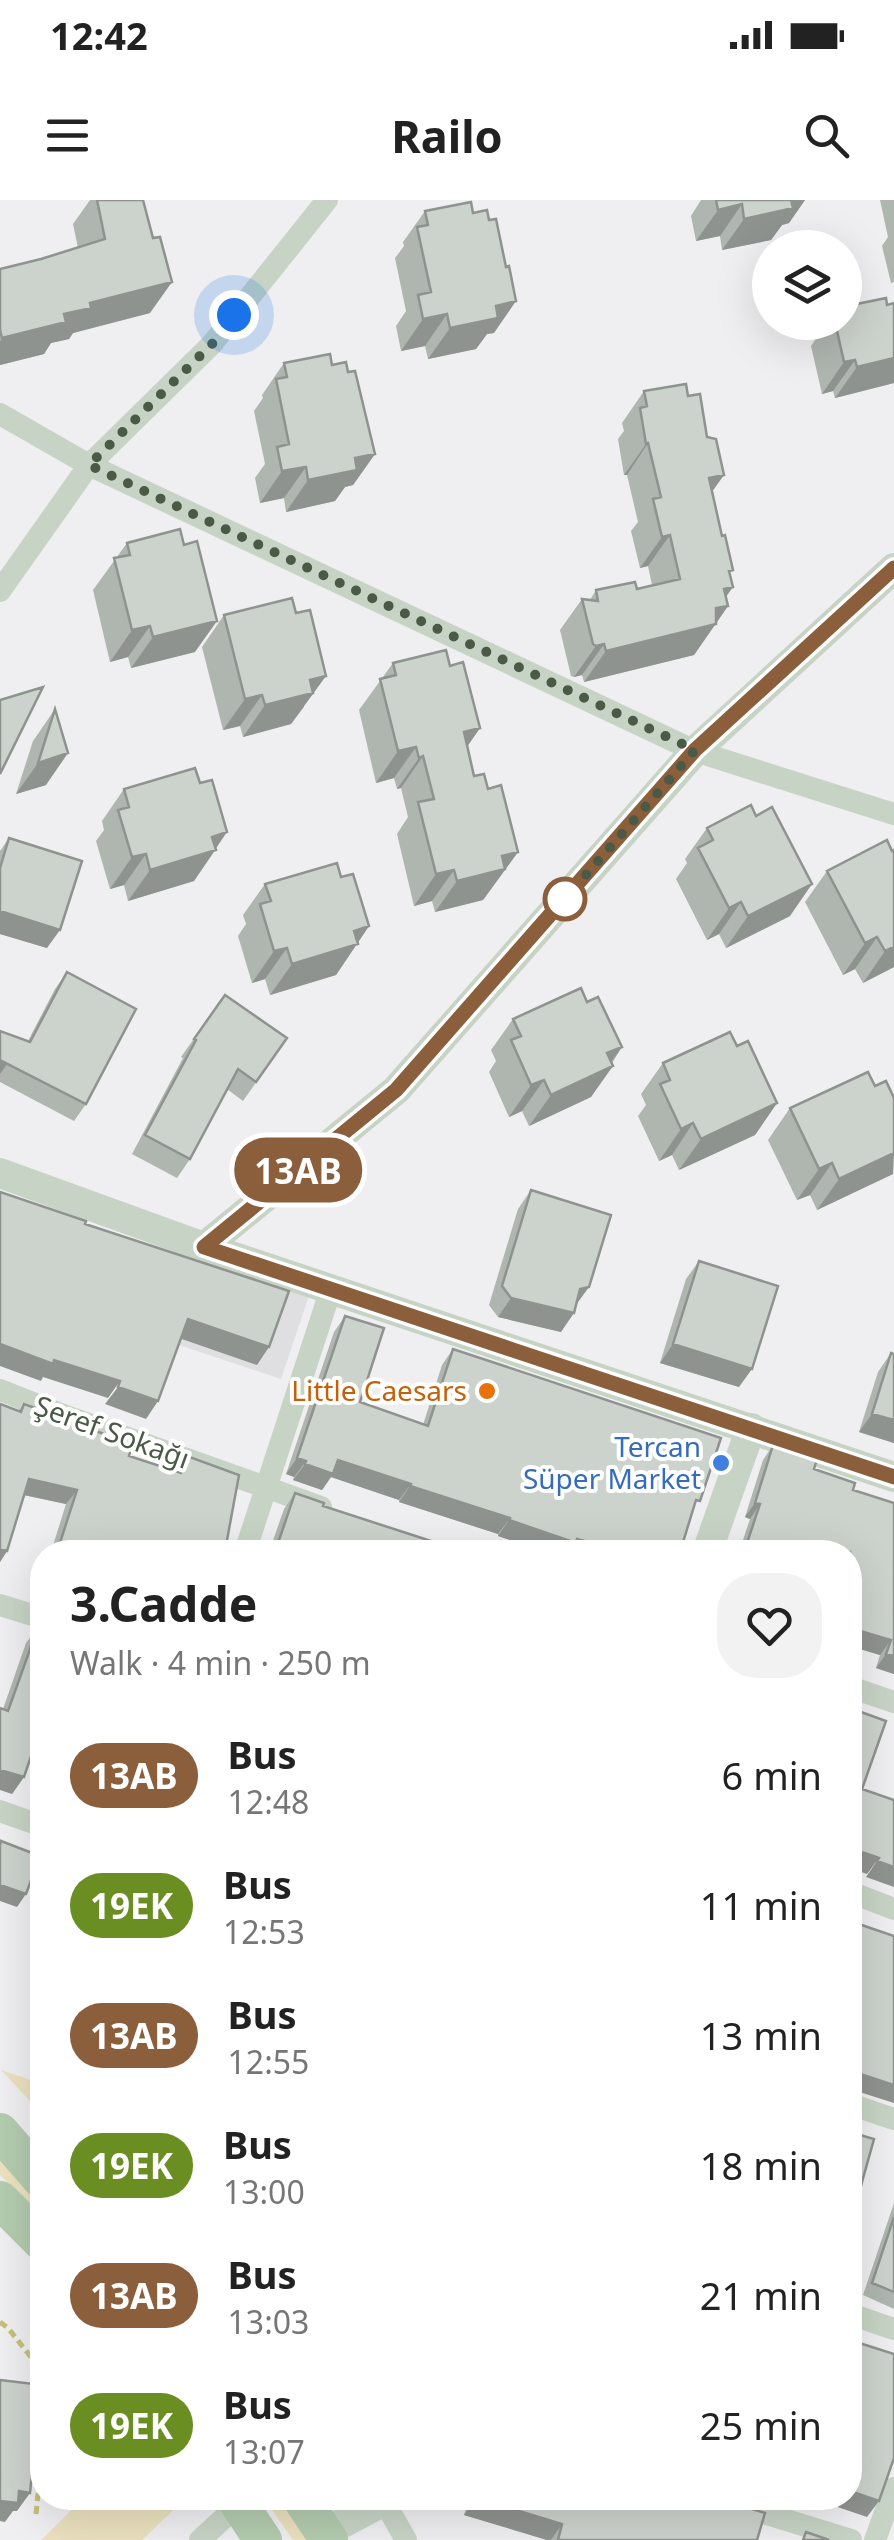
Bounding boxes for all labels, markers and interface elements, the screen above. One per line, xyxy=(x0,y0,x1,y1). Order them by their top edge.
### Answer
text: 12:42 xyxy=(50,9,148,61)
text: Railo xyxy=(391,105,503,166)
icon: menu xyxy=(40,108,95,163)
icon: search xyxy=(799,108,854,163)
map controls xyxy=(752,230,862,340)
button: layers xyxy=(752,230,862,340)
your location xyxy=(209,290,259,340)
unlabelled marker xyxy=(544,878,586,920)
line badge: 13AB xyxy=(228,1138,368,1202)
text: 13AB xyxy=(254,1147,342,1194)
place label: Little Caesars xyxy=(291,1371,467,1409)
marker: Little Caesars xyxy=(476,1380,498,1402)
street label: Şeref Sokağı xyxy=(30,1385,195,1477)
place label: Tercan Süper Market xyxy=(523,1427,701,1497)
marker: Tercan Süper Market xyxy=(710,1452,732,1474)
text: 3.Cadde xyxy=(70,1571,257,1636)
button: heart xyxy=(717,1573,822,1678)
text: Walk · 4 min · 250 m xyxy=(70,1641,371,1684)
text: Bus xyxy=(228,1728,297,1780)
text: 6 min xyxy=(722,1749,822,1801)
text: 13AB xyxy=(90,1752,178,1799)
text: 12:48 xyxy=(228,1780,309,1823)
text: Bus xyxy=(223,1858,292,1910)
text: 11 min xyxy=(700,1879,822,1931)
text: 19EK xyxy=(90,1882,173,1929)
text: 12:53 xyxy=(223,1910,305,1953)
text: Bus xyxy=(228,1988,297,2040)
text: 13 min xyxy=(700,2009,822,2061)
text: 13AB xyxy=(90,2012,178,2059)
text: 12:55 xyxy=(228,2040,309,2083)
text: Bus xyxy=(223,2118,292,2170)
text: 18 min xyxy=(700,2139,822,2191)
text: 19EK xyxy=(90,2142,173,2189)
text: 13:00 xyxy=(223,2170,305,2213)
text: Bus xyxy=(228,2248,297,2300)
text: 21 min xyxy=(700,2269,822,2321)
text: 13AB xyxy=(90,2272,178,2319)
text: 13:03 xyxy=(228,2300,309,2343)
text: Bus xyxy=(223,2378,292,2430)
text: 25 min xyxy=(700,2399,822,2451)
text: 19EK xyxy=(90,2402,173,2449)
text: 13:07 xyxy=(223,2430,305,2473)

